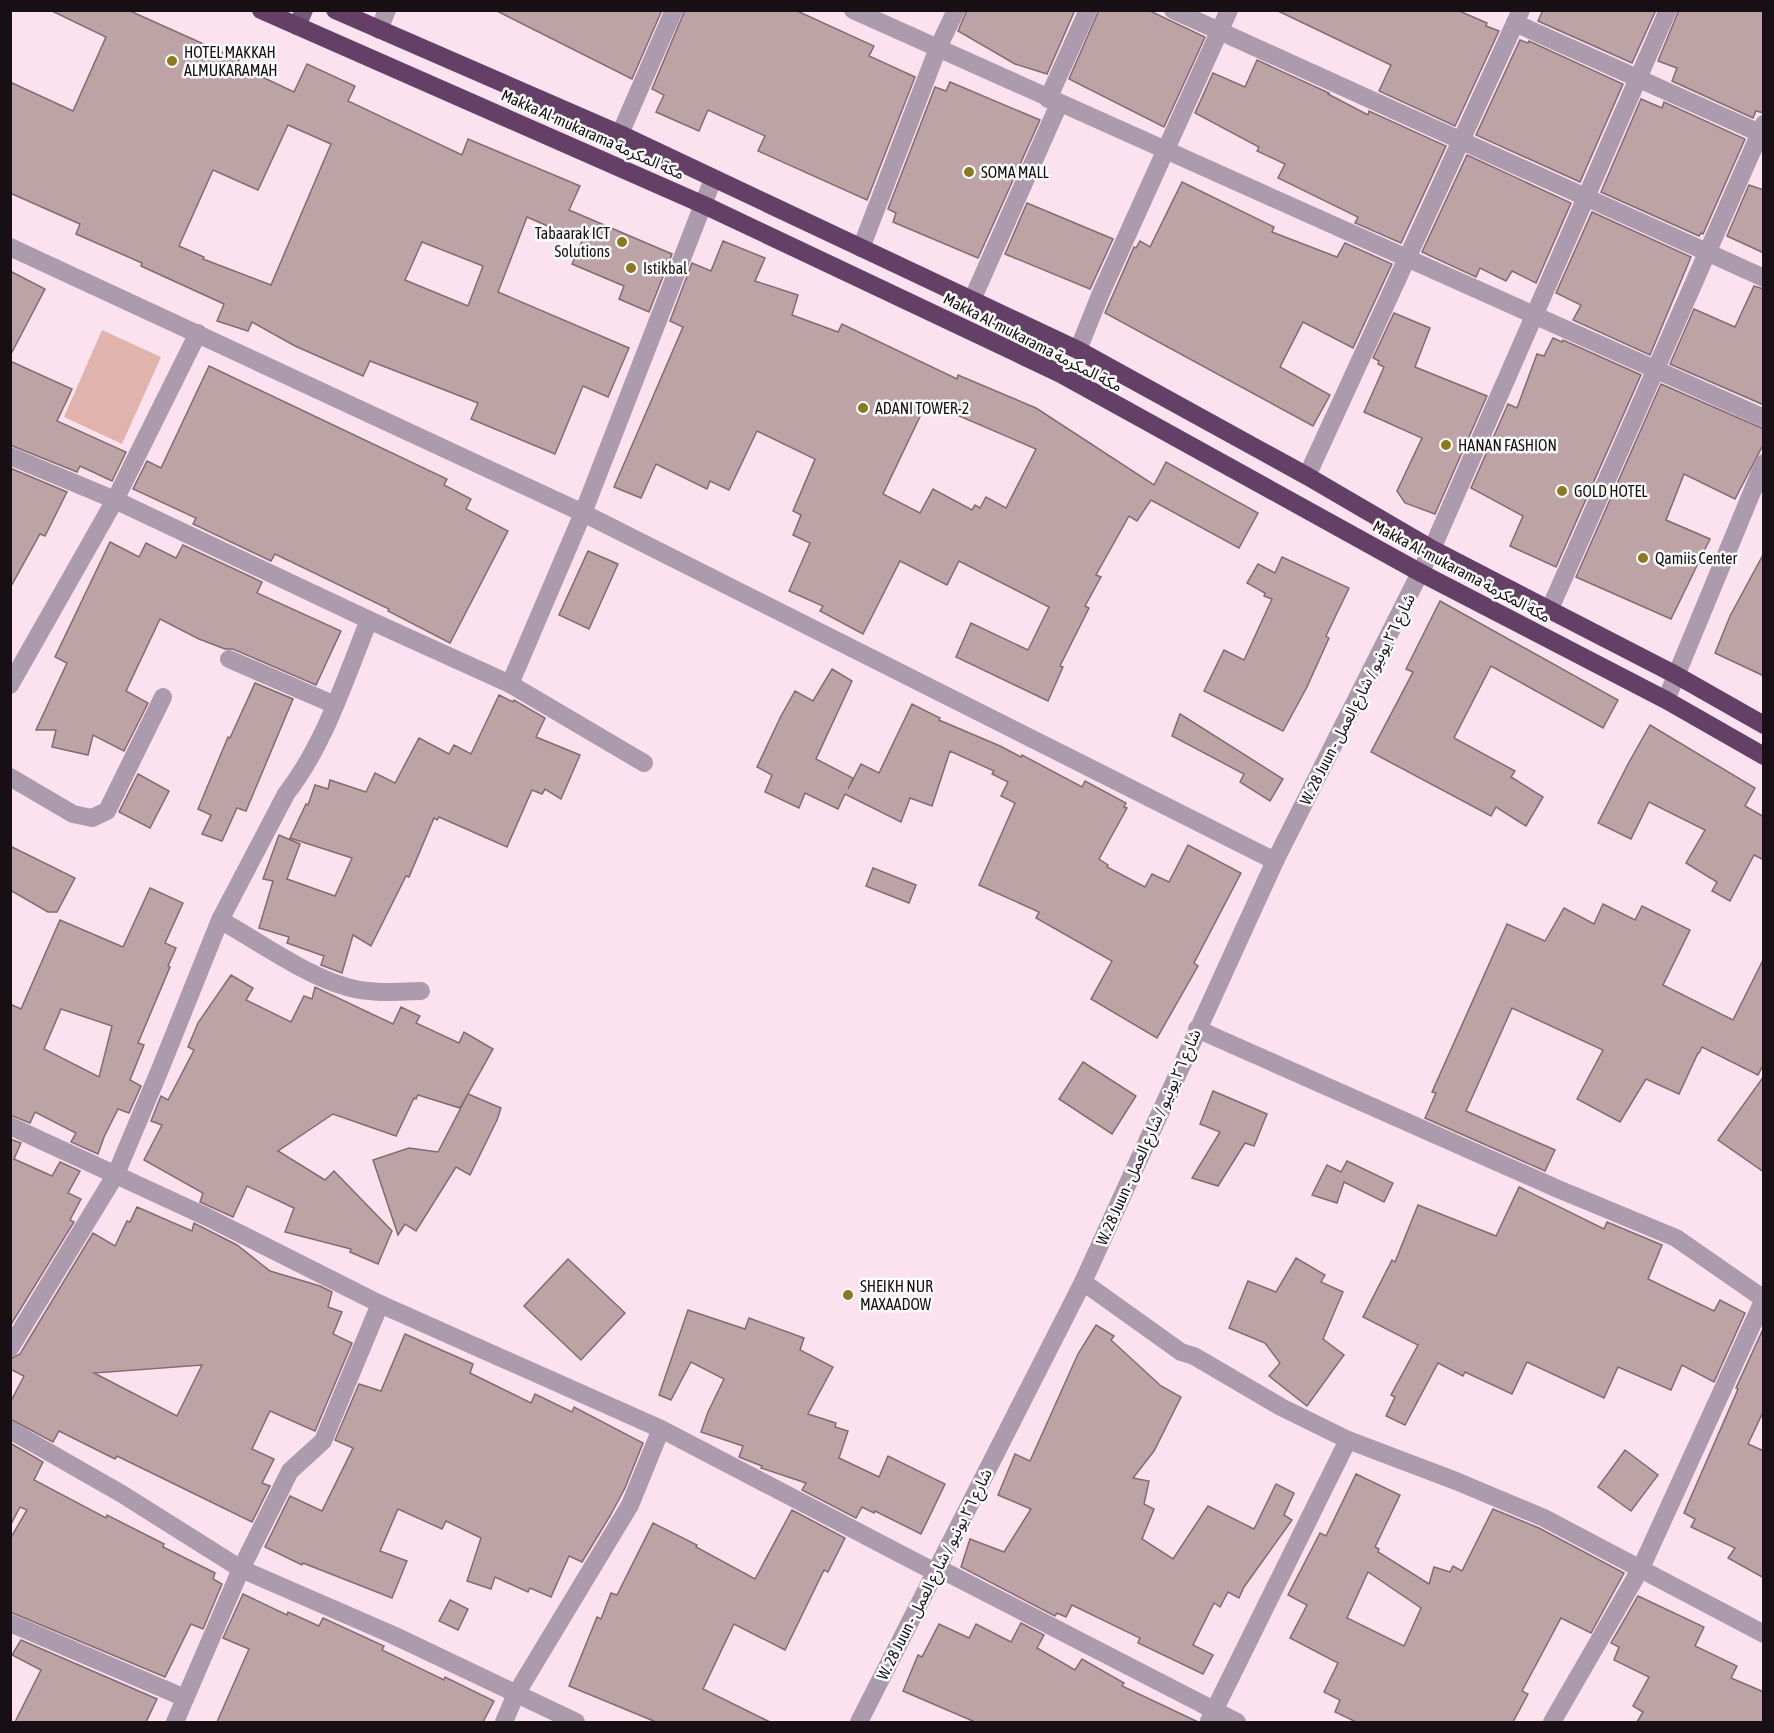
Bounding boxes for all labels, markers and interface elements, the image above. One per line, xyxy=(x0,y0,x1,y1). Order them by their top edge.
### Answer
place label: HOTEL MAKKAH ALMUKARAMAH xyxy=(184,43,278,79)
marker: HOTEL MAKKAH ALMUKARAMAH xyxy=(165,54,179,68)
street label: Makka Al-mukarama مكة المكرمة xyxy=(498,85,687,183)
place label: SOMA MALL xyxy=(981,163,1050,181)
marker: SOMA MALL xyxy=(962,165,976,179)
place label: Tabaarak ICT Solutions xyxy=(535,224,610,260)
marker: Tabaarak ICT Solutions xyxy=(615,235,629,249)
place label: Istikbal xyxy=(643,259,688,277)
marker: Istikbal xyxy=(624,261,638,275)
street label: Makka Al-mukarama مكة المكرمة xyxy=(940,289,1125,396)
place label: ADANI TOWER-2 xyxy=(875,399,969,417)
marker: ADANI TOWER-2 xyxy=(856,401,870,415)
place label: HANAN FASHION xyxy=(1458,436,1557,454)
marker: HANAN FASHION xyxy=(1439,438,1453,452)
place label: GOLD HOTEL xyxy=(1574,482,1648,500)
marker: GOLD HOTEL xyxy=(1555,484,1569,498)
street label: Makka Al-mukarama مكة المكرمة xyxy=(1370,516,1554,626)
place label: Qamiis Center xyxy=(1655,549,1737,567)
marker: Qamiis Center xyxy=(1636,551,1650,565)
street label: W. 28 Juun - شارع ٢٦ يونيو / شارع العمل xyxy=(1296,590,1422,809)
street label: W. 28 Juun - شارع ٢٦ يونيو / شارع العمل xyxy=(1092,1026,1208,1249)
place label: SHEIKH NUR MAXAADOW xyxy=(860,1277,933,1313)
marker: SHEIKH NUR MAXAADOW xyxy=(841,1288,855,1302)
street label: W. 28 Juun - شارع ٢٦ يونيو / شارع العمل xyxy=(873,1465,999,1684)

